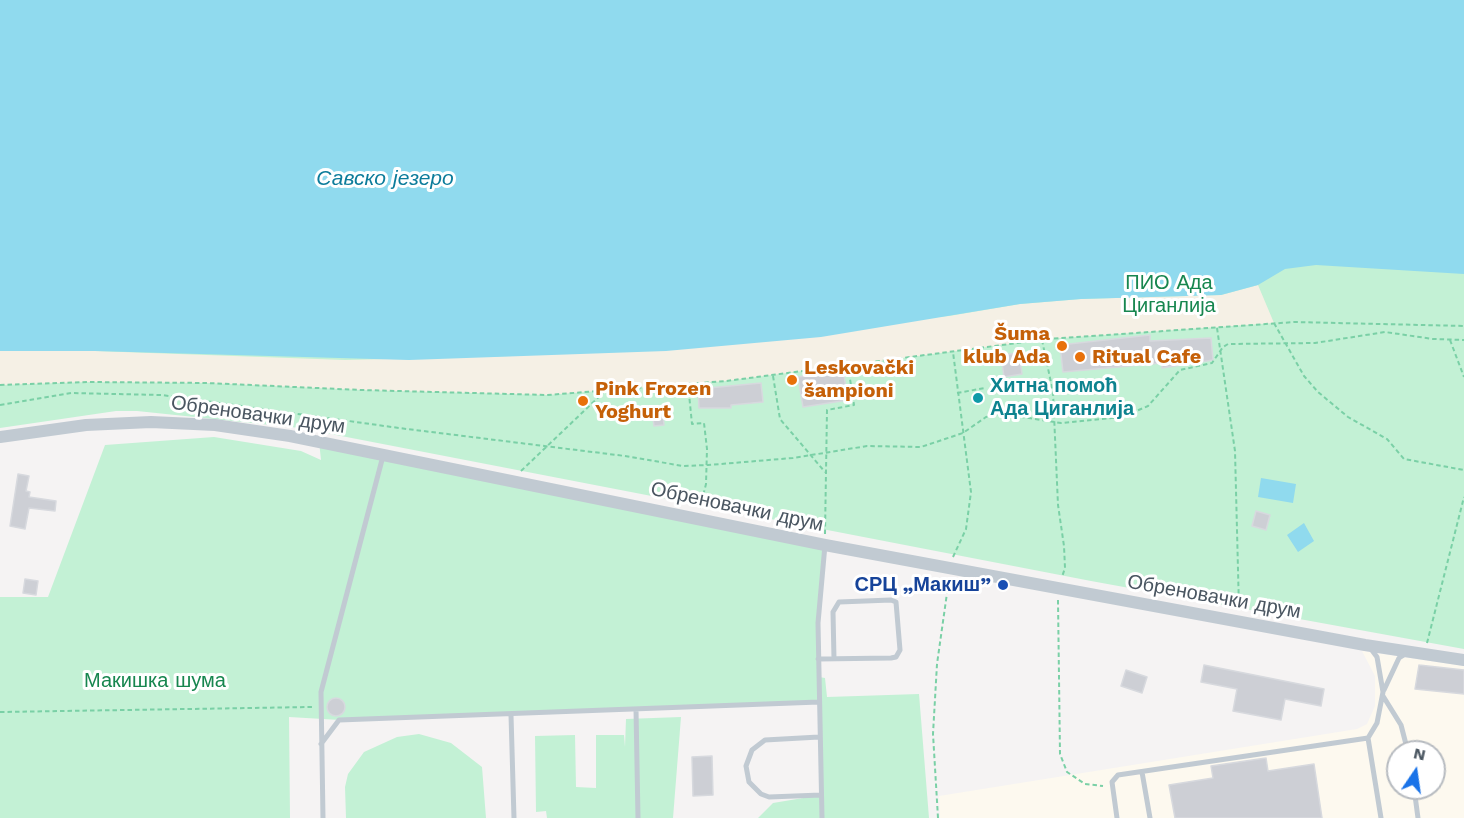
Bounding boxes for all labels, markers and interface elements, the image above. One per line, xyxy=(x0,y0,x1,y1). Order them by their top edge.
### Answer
water label: Савско језеро xyxy=(316,166,454,192)
park label: ПИО Ада Циганлија xyxy=(1122,271,1216,318)
place label: Šuma klub Ada xyxy=(963,322,1050,369)
marker: Šuma klub Ada xyxy=(1055,339,1069,353)
place label: Ritual Cafe xyxy=(1092,345,1201,369)
marker: Ritual Cafe xyxy=(1073,350,1087,364)
place label: Leskovački šampioni xyxy=(804,356,914,403)
marker: Leskovački šampioni xyxy=(785,373,799,387)
place label: Хитна помоћ Ада Циганлија xyxy=(990,374,1134,421)
place label: Pink Frozen Yoghurt xyxy=(595,377,711,424)
street label: Обреновачки друм xyxy=(169,391,347,439)
marker: Хитна помоћ Ада Циганлија xyxy=(971,391,985,405)
marker: Pink Frozen Yoghurt xyxy=(576,394,590,408)
street label: Обреновачки друм xyxy=(649,477,825,537)
street label: Обреновачки друм xyxy=(1125,570,1303,624)
place label: СРЦ „Макиш” xyxy=(855,573,991,597)
marker: СРЦ „Макиш” xyxy=(996,578,1010,592)
park label: Макишка шума xyxy=(84,669,226,693)
north arrow xyxy=(1386,740,1446,800)
text: N xyxy=(1412,743,1428,765)

